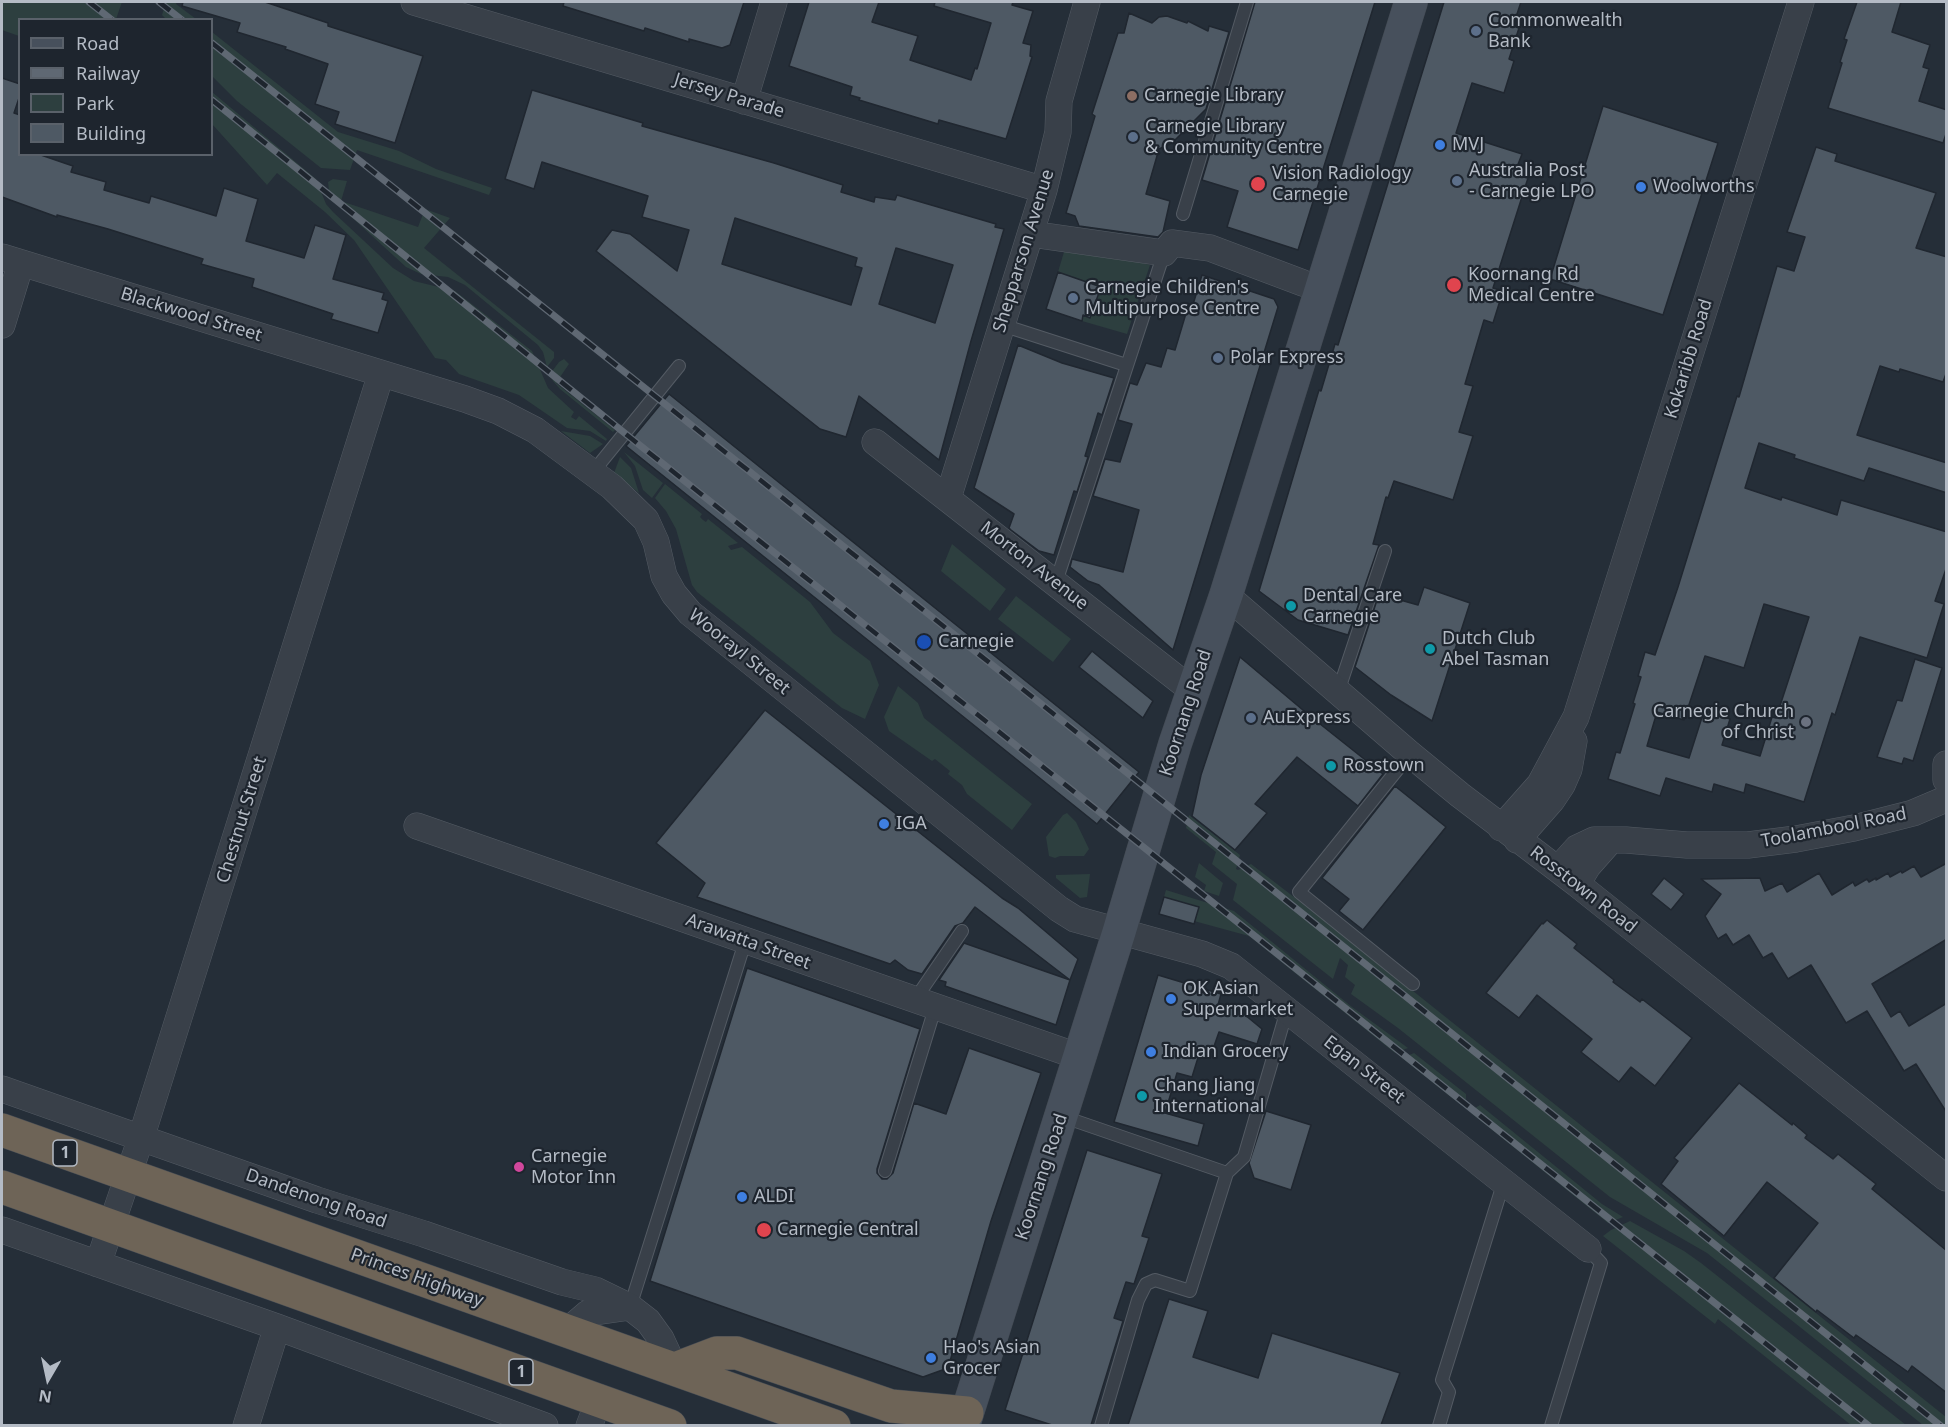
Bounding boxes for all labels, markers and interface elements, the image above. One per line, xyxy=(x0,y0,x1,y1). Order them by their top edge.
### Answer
place label: Commonwealth Bank xyxy=(1488,10,1623,52)
legend xyxy=(18,18,213,156)
marker: Commonwealth Bank xyxy=(1469,24,1483,38)
text: Road xyxy=(76,31,119,55)
text: Railway xyxy=(76,61,140,85)
street label: Jersey Parade xyxy=(671,69,787,123)
place label: Carnegie Library xyxy=(1144,85,1284,107)
marker: Carnegie Library xyxy=(1125,89,1139,103)
text: Park xyxy=(76,91,114,115)
place label: Carnegie Library & Community Centre xyxy=(1145,116,1322,158)
text: Building xyxy=(76,121,146,145)
marker: Carnegie Library & Community Centre xyxy=(1126,130,1140,144)
place label: MVJ xyxy=(1452,134,1484,156)
marker: MVJ xyxy=(1433,138,1447,152)
place label: Australia Post - Carnegie LPO xyxy=(1469,160,1595,202)
place label: Vision Radiology Carnegie xyxy=(1272,163,1411,206)
street label: Shepparson Avenue xyxy=(989,167,1059,335)
marker: Australia Post - Carnegie LPO xyxy=(1450,174,1464,188)
marker: Vision Radiology Carnegie xyxy=(1249,175,1267,193)
place label: Woolworths xyxy=(1653,176,1755,198)
marker: Woolworths xyxy=(1634,180,1648,194)
place label: Koornang Rd Medical Centre xyxy=(1468,264,1595,306)
marker: Koornang Rd Medical Centre xyxy=(1445,276,1463,294)
place label: Carnegie Children's Multipurpose Centre xyxy=(1085,277,1260,320)
street label: Blackwood Street xyxy=(118,283,264,347)
marker: Carnegie Children's Multipurpose Centre xyxy=(1066,291,1080,305)
street label: Kokaribb Road xyxy=(1661,297,1717,421)
place label: Polar Express xyxy=(1230,347,1344,369)
marker: Polar Express xyxy=(1211,351,1225,365)
street label: Morton Avenue xyxy=(976,517,1092,615)
place label: Dental Care Carnegie xyxy=(1303,585,1402,628)
marker: Dental Care Carnegie xyxy=(1284,599,1298,613)
street label: Woorayl Street xyxy=(684,605,794,699)
place label: Dutch Club Abel Tasman xyxy=(1442,628,1549,670)
place label: Carnegie xyxy=(938,631,1014,653)
marker: Carnegie xyxy=(915,633,933,651)
marker: Dutch Club Abel Tasman xyxy=(1423,642,1437,656)
street label: Koornang Road xyxy=(1155,647,1217,779)
place label: Carnegie Church of Christ xyxy=(1653,701,1794,744)
place label: AuExpress xyxy=(1263,707,1351,729)
marker: AuExpress xyxy=(1244,711,1258,725)
marker: Carnegie Church of Christ xyxy=(1799,715,1813,729)
street label: Chestnut Street xyxy=(212,754,272,886)
place label: Rosstown xyxy=(1343,755,1425,777)
marker: Rosstown xyxy=(1324,759,1338,773)
street label: Toolambool Road xyxy=(1760,803,1908,853)
place label: IGA xyxy=(896,813,927,835)
marker: IGA xyxy=(877,817,891,831)
street label: Rosstown Road xyxy=(1525,842,1641,938)
street label: Arawatta Street xyxy=(683,909,813,975)
place label: OK Asian Supermarket xyxy=(1183,978,1293,1020)
marker: OK Asian Supermarket xyxy=(1164,992,1178,1006)
street label: Egan Street xyxy=(1319,1032,1409,1108)
place label: Indian Grocery xyxy=(1163,1041,1288,1063)
marker: Indian Grocery xyxy=(1144,1045,1158,1059)
place label: Chang Jiang International xyxy=(1154,1075,1264,1118)
marker: Chang Jiang International xyxy=(1135,1089,1149,1103)
street label: Koornang Road xyxy=(1011,1111,1073,1243)
road number: 1 xyxy=(53,1140,77,1166)
place label: Carnegie Motor Inn xyxy=(531,1146,616,1188)
marker: Carnegie Motor Inn xyxy=(512,1160,526,1174)
street label: Dandenong Road xyxy=(243,1165,389,1233)
place label: ALDI xyxy=(754,1186,794,1208)
marker: ALDI xyxy=(735,1190,749,1204)
place label: Carnegie Central xyxy=(777,1219,919,1241)
marker: Carnegie Central xyxy=(755,1221,773,1239)
street label: Princes Highway xyxy=(348,1244,486,1312)
place label: Hao's Asian Grocer xyxy=(943,1337,1040,1380)
north arrow xyxy=(18,1349,78,1409)
marker: Hao's Asian Grocer xyxy=(924,1351,938,1365)
road number: 1 xyxy=(509,1359,533,1385)
text: N xyxy=(37,1385,53,1409)

